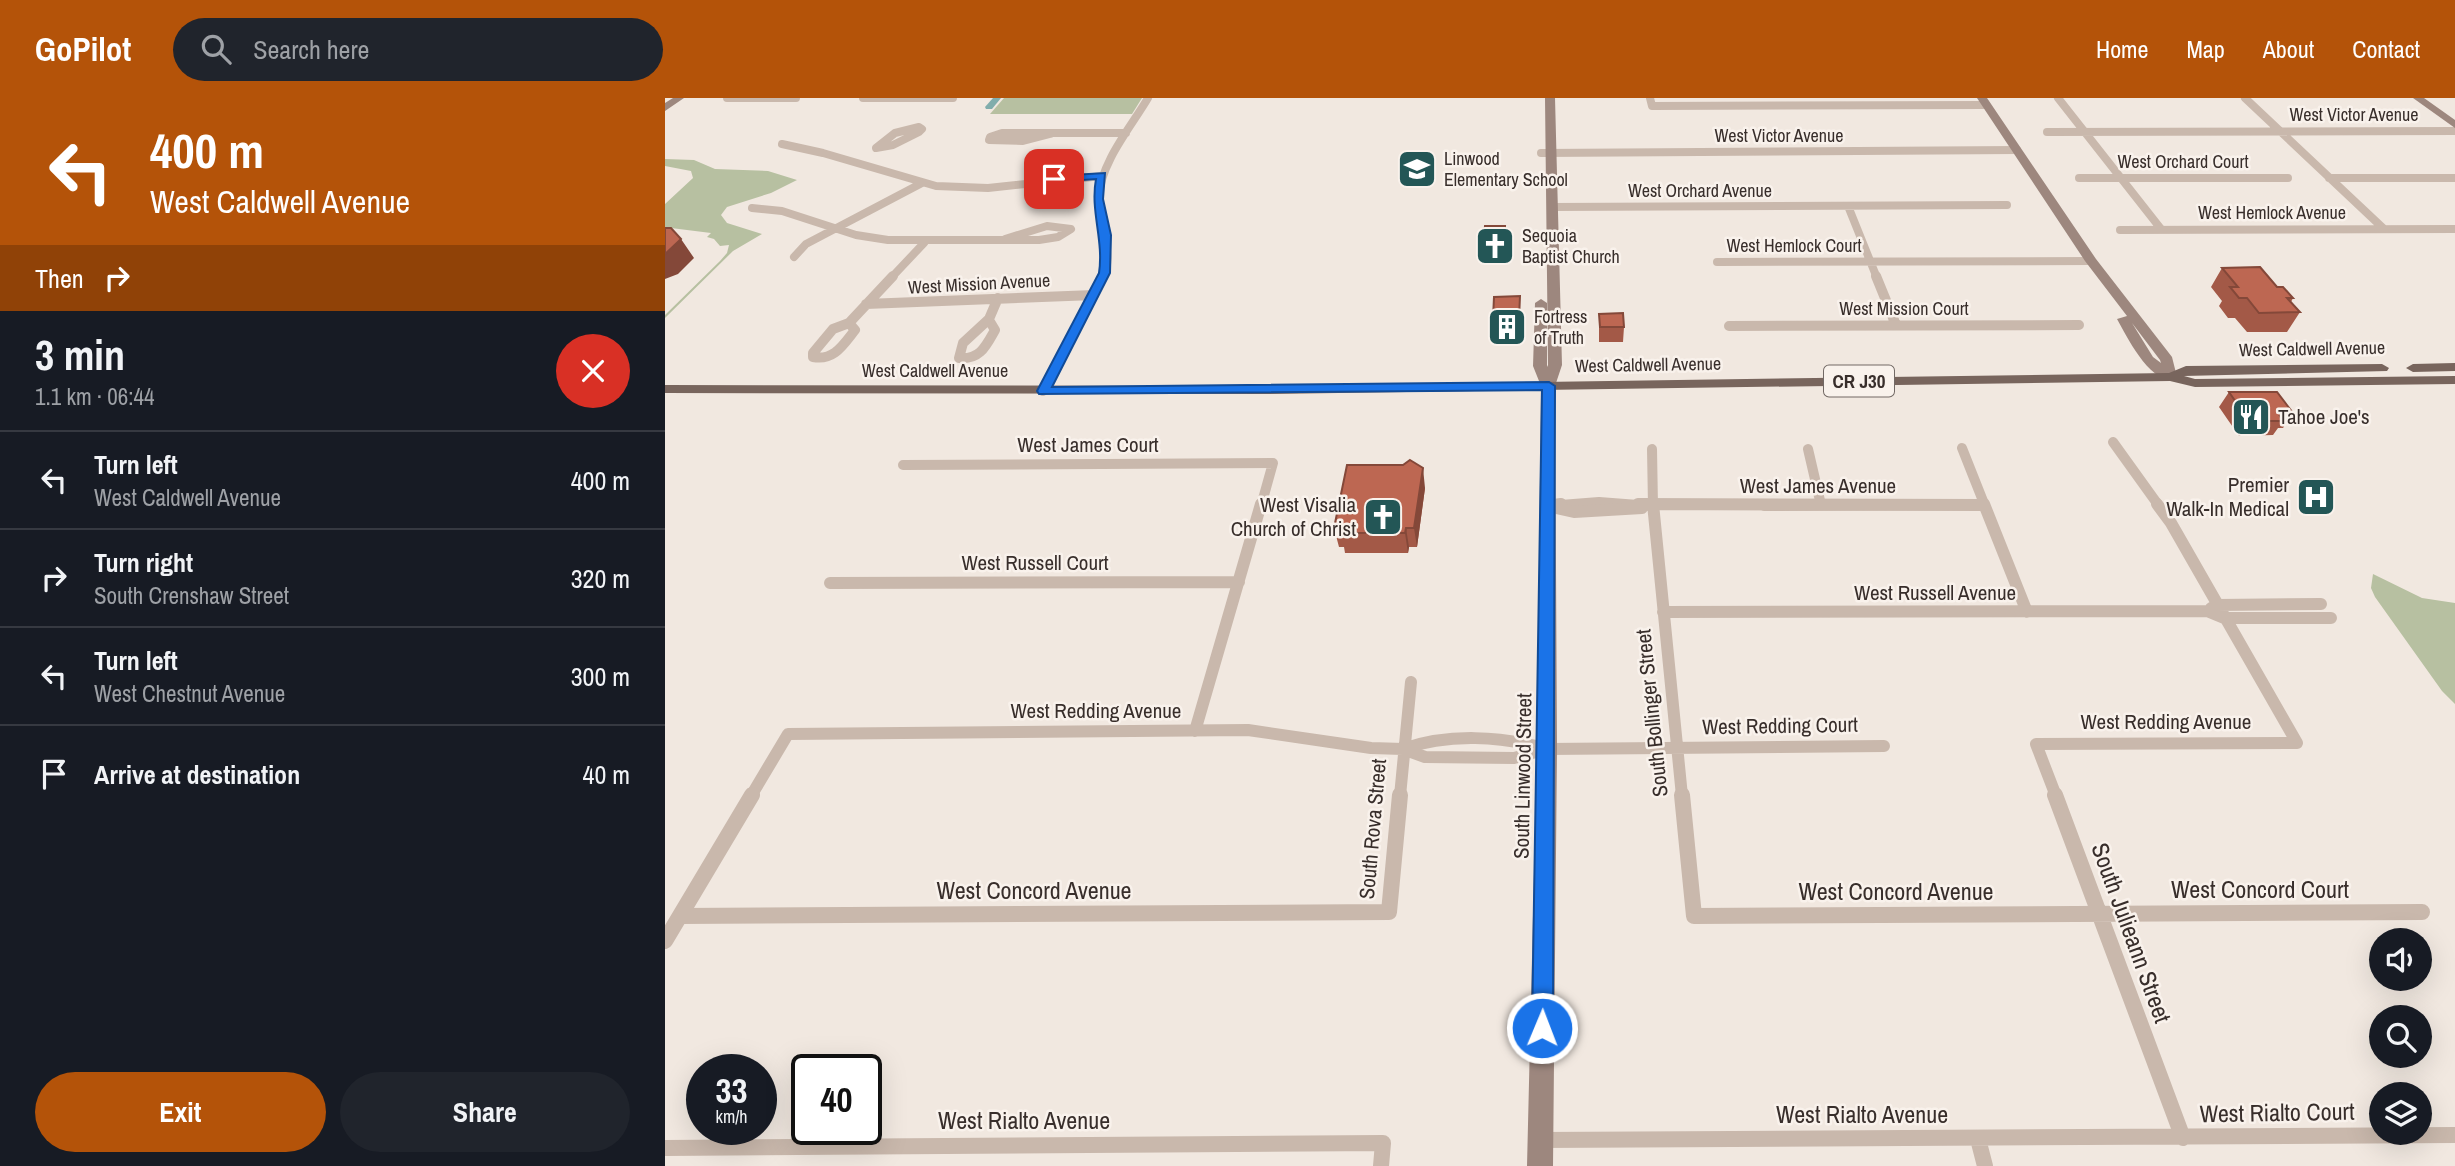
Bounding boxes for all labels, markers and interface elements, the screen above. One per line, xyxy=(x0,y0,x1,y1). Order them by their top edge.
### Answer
search box xyxy=(173,18,663,81)
text: GoPilot xyxy=(35,27,131,71)
icon: search xyxy=(197,30,235,68)
text: Search here xyxy=(253,32,369,67)
text: Home xyxy=(2096,33,2148,65)
text: Map xyxy=(2186,33,2225,65)
text: About xyxy=(2263,33,2314,65)
text: Contact xyxy=(2352,33,2420,65)
street label: West Victor Avenue xyxy=(2290,102,2418,127)
text: 400 m xyxy=(150,117,264,183)
street label: West Victor Avenue xyxy=(1715,123,1843,148)
icon: left xyxy=(35,126,126,217)
place label: Linwood Elementary School xyxy=(1444,146,1568,192)
school or university icon: Linwood Elementary School xyxy=(1396,148,1438,190)
pin xyxy=(1024,149,1084,209)
street label: West Orchard Court xyxy=(2118,149,2249,174)
icon: arrive xyxy=(1035,160,1073,198)
street label: West Orchard Avenue xyxy=(1628,178,1772,203)
text: West Caldwell Avenue xyxy=(150,180,410,223)
street label: West Hemlock Avenue xyxy=(2198,200,2346,225)
place label: Sequoia Baptist Church xyxy=(1522,223,1620,269)
church icon: Sequoia Baptist Church xyxy=(1474,225,1516,267)
street label: West Hemlock Court xyxy=(1726,233,1862,258)
icon: right xyxy=(98,259,136,297)
text: Then xyxy=(35,261,84,296)
street label: West Mission Avenue xyxy=(907,267,1051,300)
street label: West Mission Court xyxy=(1839,296,1969,321)
place label: Fortress of Truth xyxy=(1534,304,1587,350)
building icon: Fortress of Truth xyxy=(1486,306,1528,348)
text: 3 min xyxy=(35,327,125,383)
button: close xyxy=(556,334,630,408)
street label: West Caldwell Avenue xyxy=(2239,335,2385,362)
street label: West Caldwell Avenue xyxy=(1575,351,1721,378)
street label: West Caldwell Avenue xyxy=(862,358,1008,383)
road number: CR J30 xyxy=(1824,366,1894,396)
text: 1.1 km · 06:44 xyxy=(35,381,155,412)
restaurant icon: Tahoe Joe's xyxy=(2230,396,2272,438)
place label: Tahoe Joe's xyxy=(2278,402,2370,431)
street label: West James Court xyxy=(1017,430,1159,459)
text: Turn left xyxy=(94,447,178,482)
icon: left xyxy=(35,461,73,499)
text: 400 m xyxy=(571,463,630,498)
place label: Premier Walk-In Medical xyxy=(2166,470,2289,523)
street label: West James Avenue xyxy=(1740,471,1896,500)
hospital icon: Premier Walk-In Medical xyxy=(2295,476,2337,518)
text: West Caldwell Avenue xyxy=(94,482,281,513)
place label: West Visalia Church of Christ xyxy=(1231,490,1356,543)
church icon: West Visalia Church of Christ xyxy=(1362,496,1404,538)
text: Turn right xyxy=(94,545,193,580)
street label: West Russell Court xyxy=(961,548,1109,577)
icon: right xyxy=(35,559,73,597)
text: 320 m xyxy=(571,561,630,596)
street label: West Russell Avenue xyxy=(1854,578,2016,607)
text: South Crenshaw Street xyxy=(94,580,289,611)
street label: South Bollinger Street xyxy=(1628,628,1675,798)
text: Turn left xyxy=(94,643,178,678)
icon: left xyxy=(35,657,73,695)
text: 300 m xyxy=(571,659,630,694)
text: West Chestnut Avenue xyxy=(94,678,285,709)
street label: South Linwood Street xyxy=(1507,693,1538,859)
street label: West Redding Avenue xyxy=(1011,696,1181,725)
street label: West Redding Avenue xyxy=(2081,707,2251,736)
street label: West Redding Court xyxy=(1702,710,1858,741)
icon: arrive xyxy=(35,755,73,793)
text: Arrive at destination xyxy=(94,757,300,792)
text: 40 m xyxy=(583,757,630,792)
street label: South Rova Street xyxy=(1352,757,1393,900)
street label: South Julieann Street xyxy=(2085,838,2180,1028)
street label: West Concord Court xyxy=(2171,873,2349,905)
street label: West Concord Avenue xyxy=(936,874,1132,906)
street label: West Concord Avenue xyxy=(1798,875,1994,907)
map controls xyxy=(2369,928,2432,1145)
button: sound xyxy=(2369,928,2432,991)
position arrow xyxy=(1505,991,1579,1065)
button: search xyxy=(2369,1005,2432,1068)
speed limit sign: 40 xyxy=(791,1054,882,1145)
text: 33 xyxy=(716,1067,747,1114)
button: Exit xyxy=(35,1072,326,1152)
button: Share xyxy=(340,1072,630,1152)
button: layers xyxy=(2369,1082,2432,1145)
street label: West Rialto Court xyxy=(2199,1095,2355,1129)
street label: West Rialto Avenue xyxy=(1776,1098,1948,1130)
text: km/h xyxy=(716,1104,748,1129)
street label: West Rialto Avenue xyxy=(938,1104,1110,1136)

